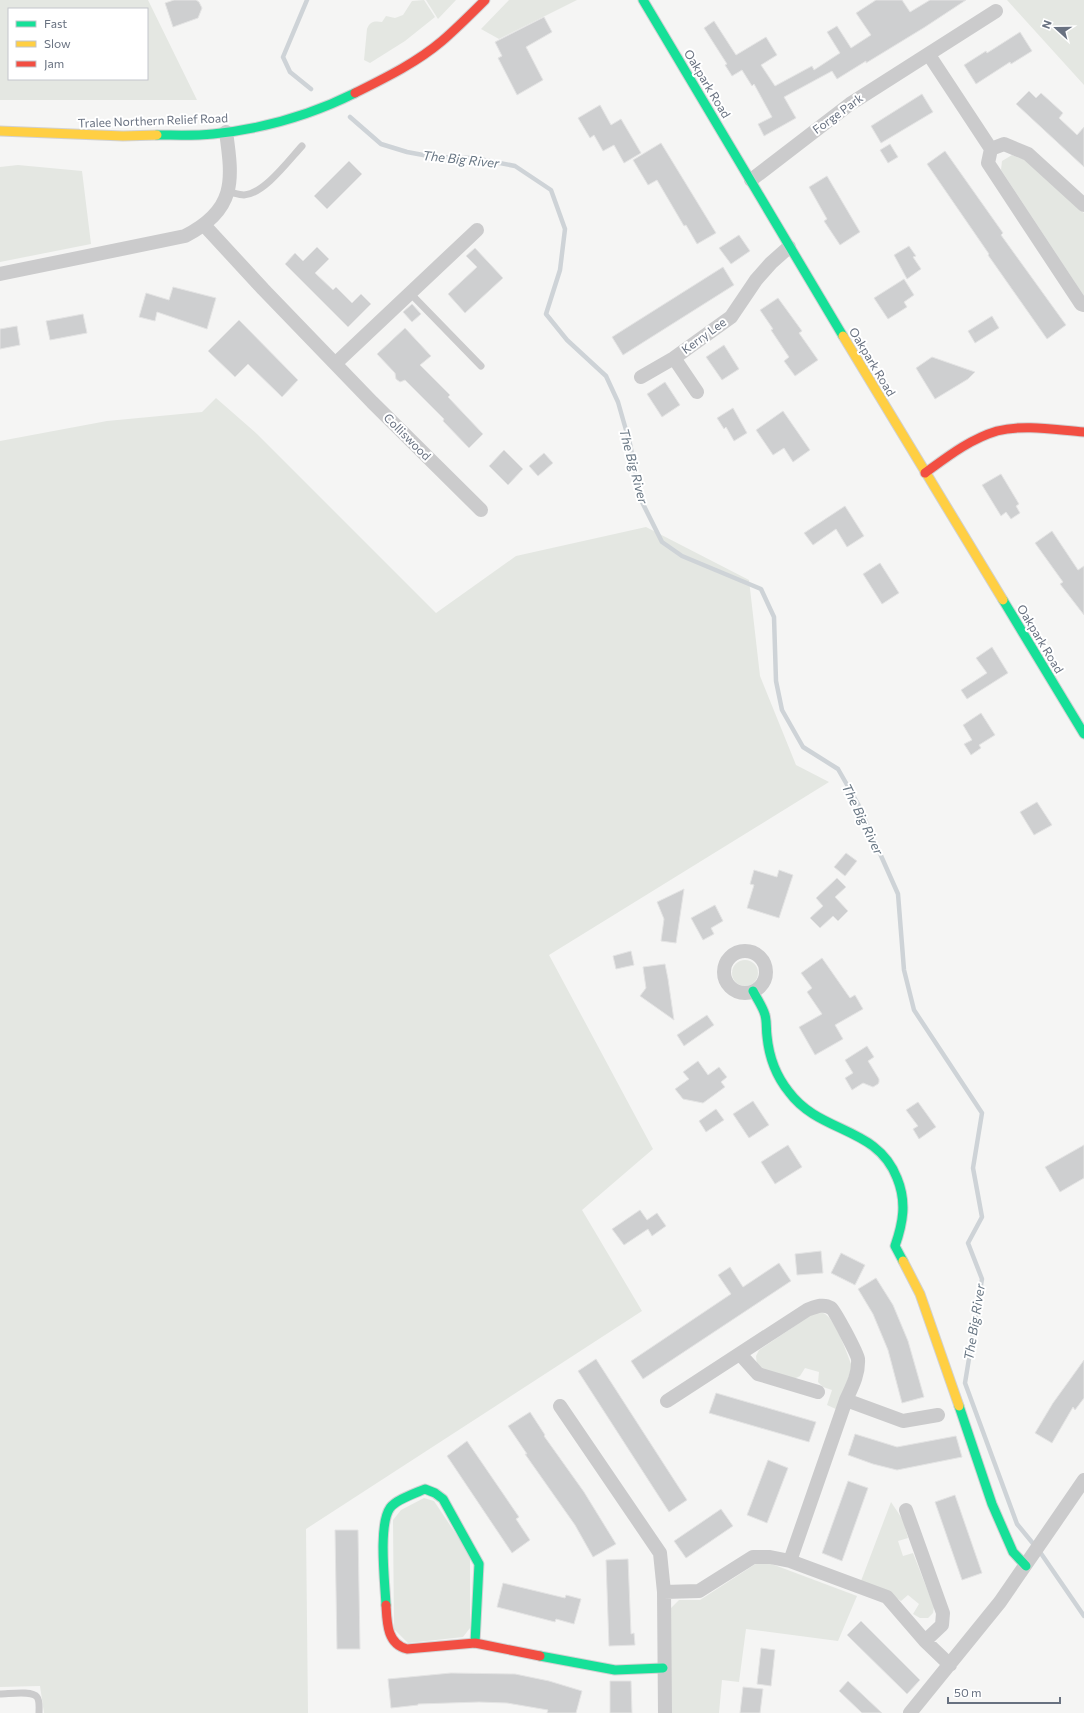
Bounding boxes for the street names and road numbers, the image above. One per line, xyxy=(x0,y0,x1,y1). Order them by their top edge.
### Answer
street label: Oakpark Road xyxy=(682,47,734,120)
street label: Forge Park xyxy=(810,90,866,136)
street label: Tralee Northern Relief Road xyxy=(78,110,228,130)
street label: Kerry Lee xyxy=(678,314,728,356)
street label: Oakpark Road xyxy=(847,325,899,398)
street label: Colliswood xyxy=(381,410,434,463)
street label: Oakpark Road xyxy=(1015,602,1067,675)

